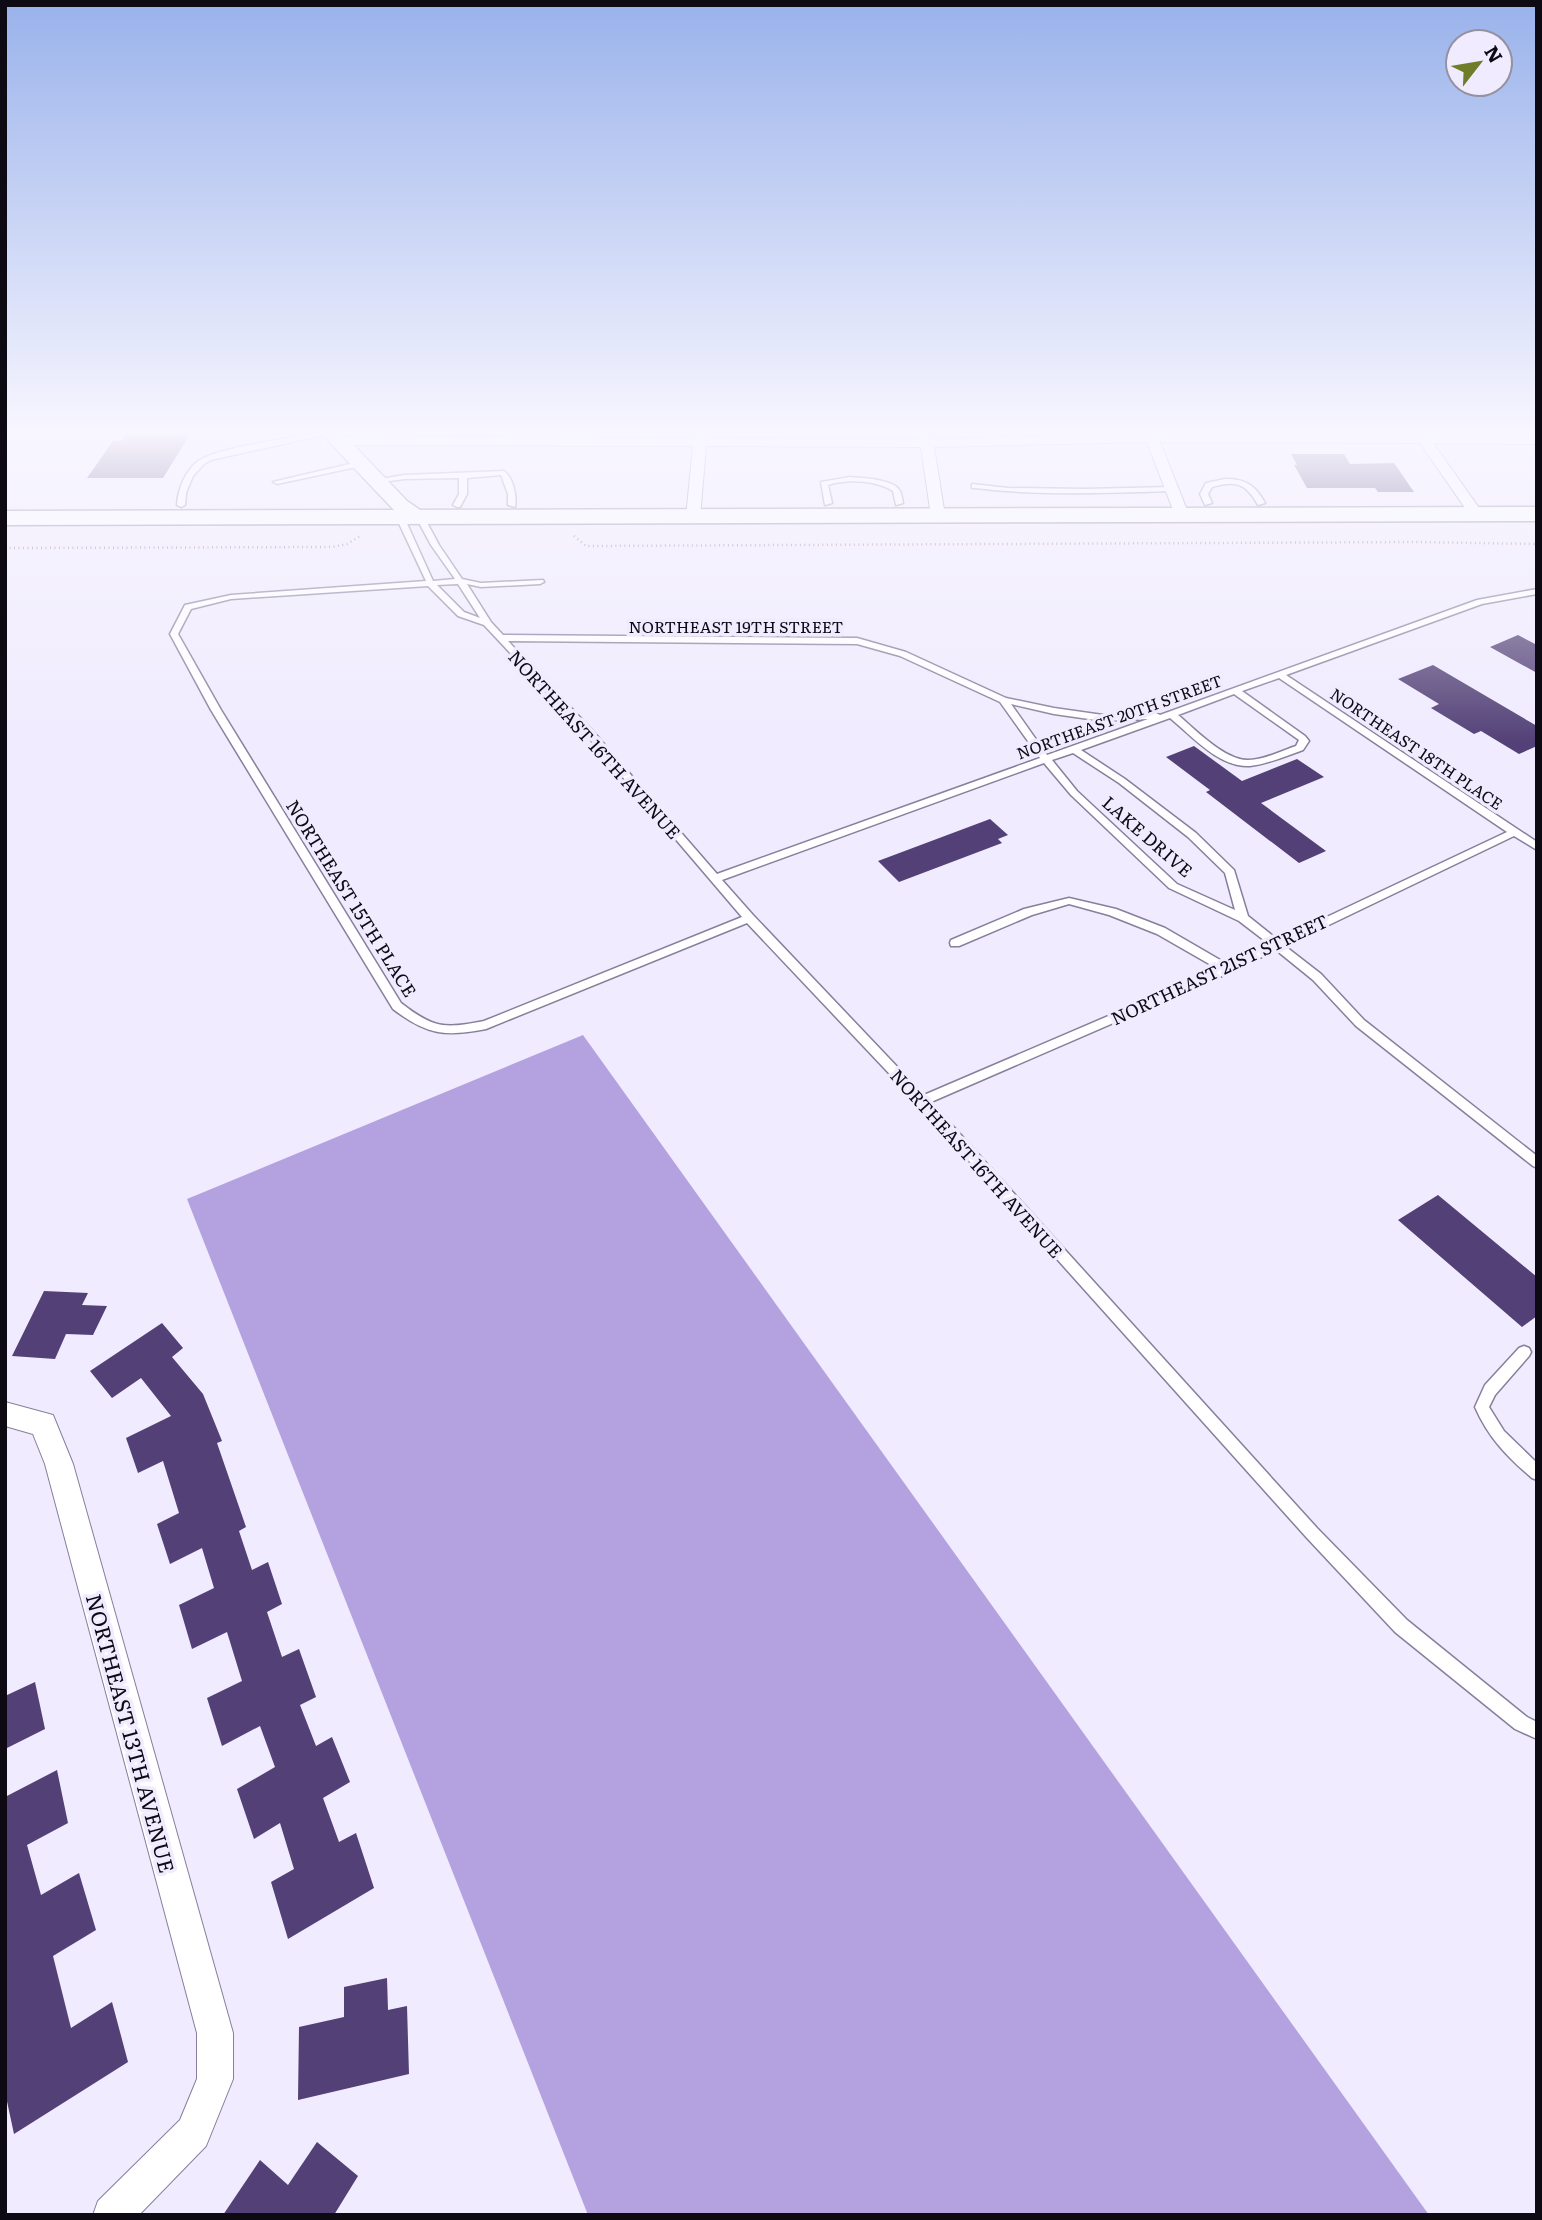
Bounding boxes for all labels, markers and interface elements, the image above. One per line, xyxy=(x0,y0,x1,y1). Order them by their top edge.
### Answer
north arrow xyxy=(1444,28,1514,98)
text: N xyxy=(1478,40,1511,68)
street label: NORTHEAST 19TH STREET xyxy=(629,614,844,638)
street label: NORTHEAST 16TH AVENUE xyxy=(502,643,688,845)
street label: NORTHEAST 20TH STREET xyxy=(1013,668,1225,764)
street label: NORTHEAST 18TH PLACE xyxy=(1326,681,1508,815)
street label: LAKE DRIVE xyxy=(1097,789,1199,883)
street label: NORTHEAST 15TH PLACE xyxy=(280,794,424,1002)
street label: NORTHEAST 21ST STREET xyxy=(1106,907,1332,1031)
street label: NORTHEAST 16TH AVENUE xyxy=(884,1062,1070,1264)
street label: NORTHEAST 13TH AVENUE xyxy=(80,1590,184,1876)

